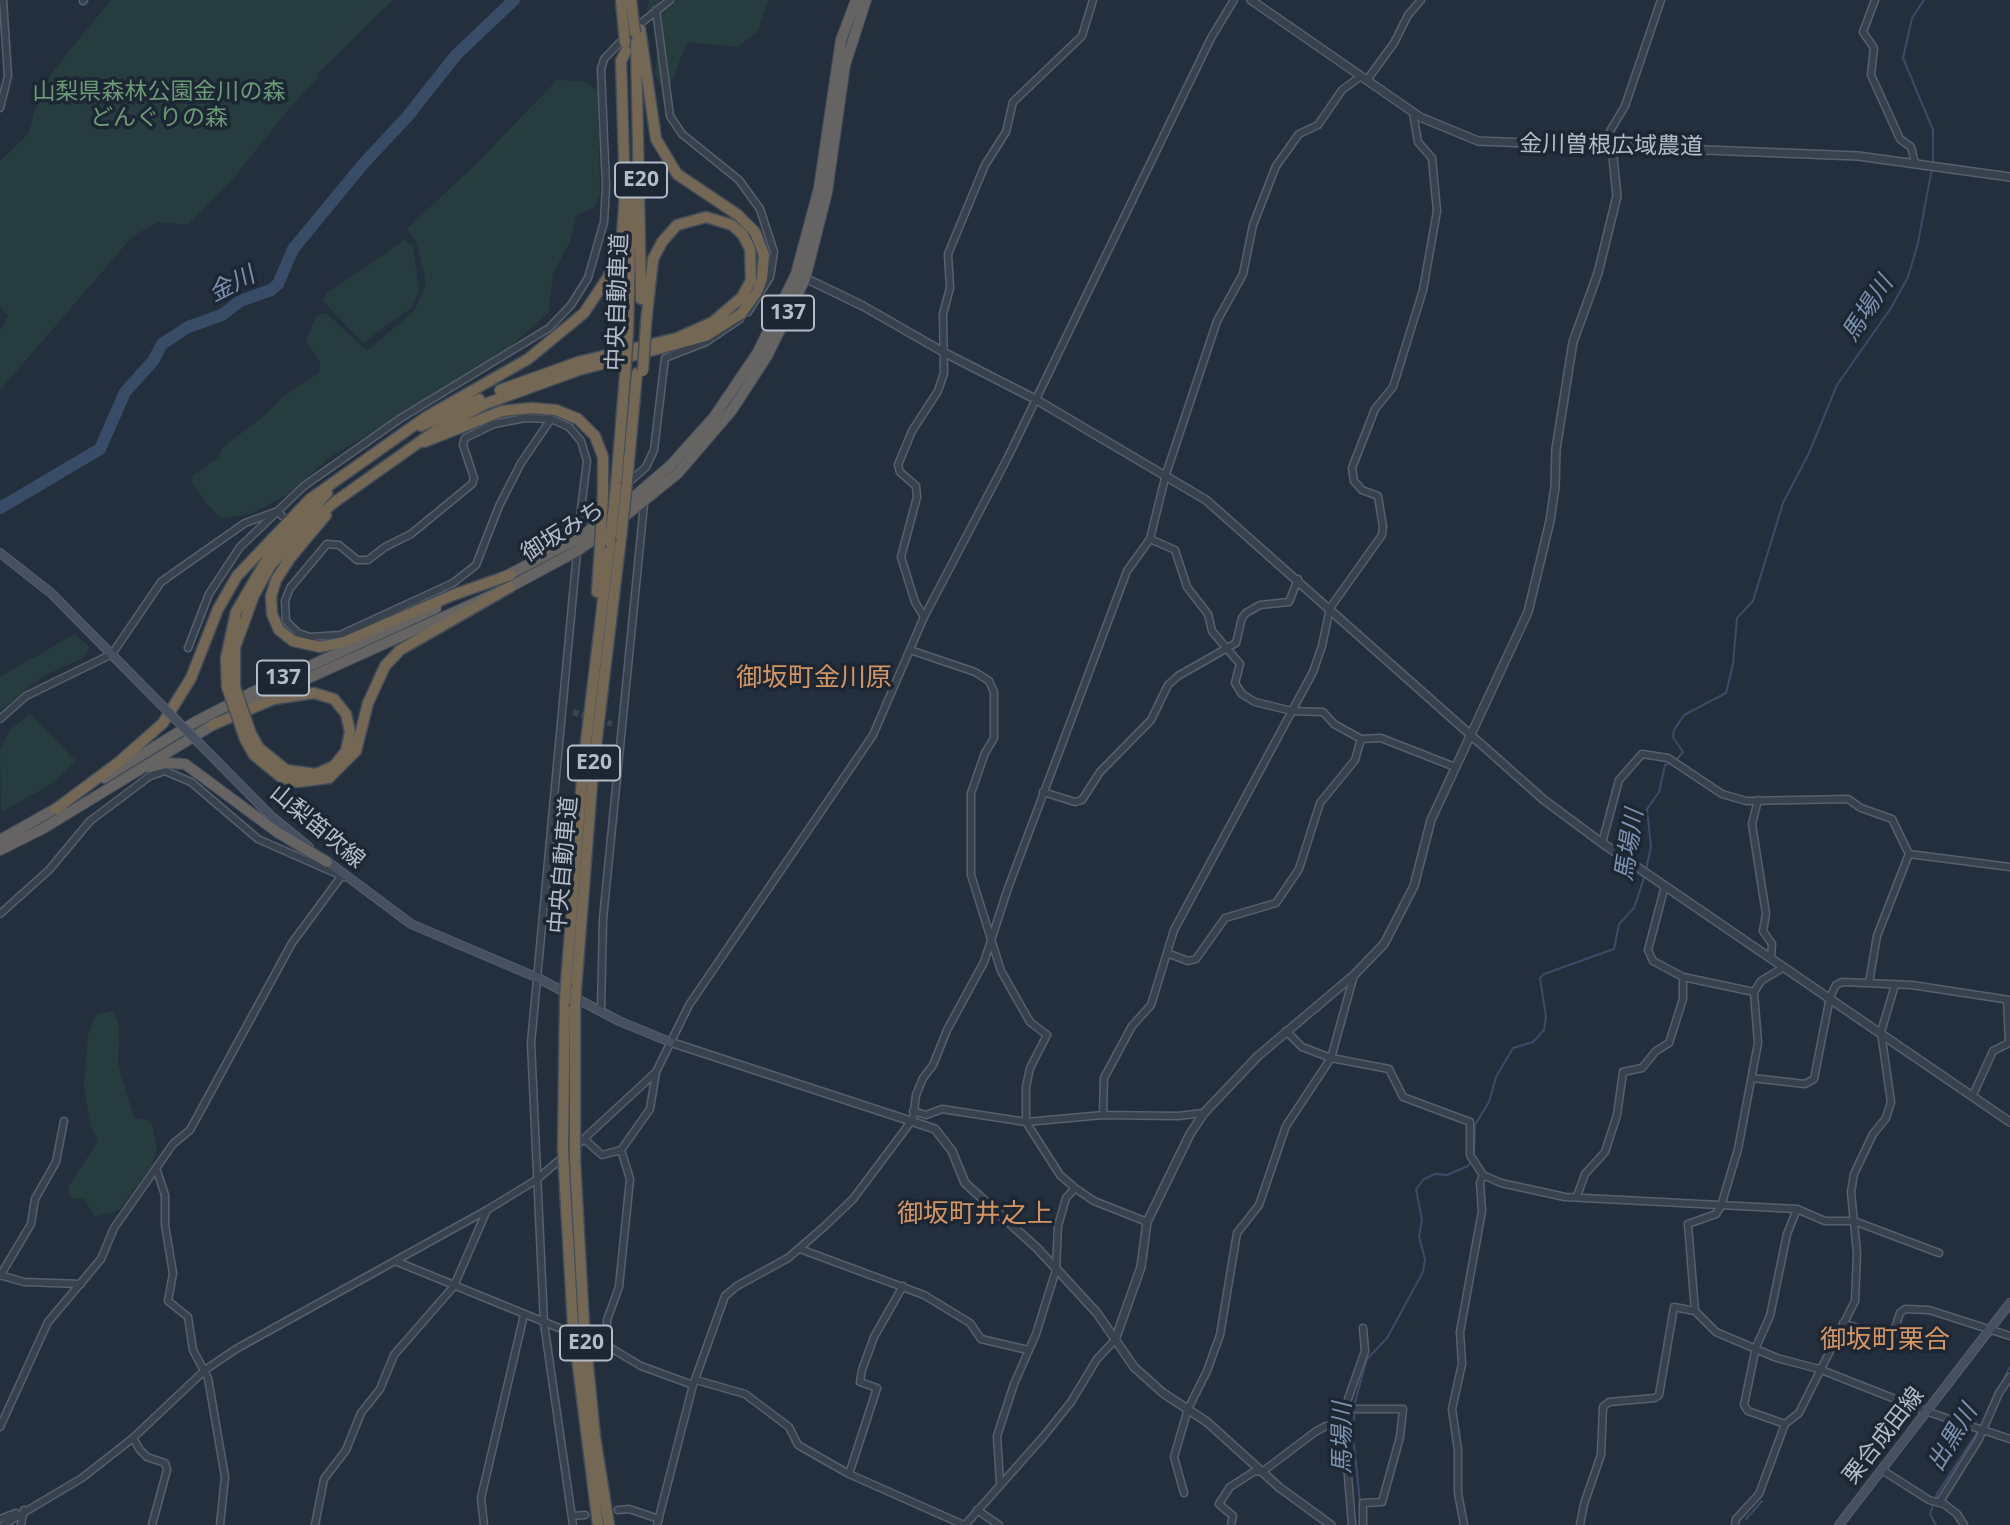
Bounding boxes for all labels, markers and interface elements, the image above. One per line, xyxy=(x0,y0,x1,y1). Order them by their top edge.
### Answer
park label: 山梨県森林公園金川の森 どんぐりの森 xyxy=(33,78,285,132)
street label: 金川曽根広域農道 xyxy=(1519,131,1703,161)
road number: E20 xyxy=(615,162,667,198)
street label: 中央自動車道 xyxy=(602,233,634,371)
water label: 金川 xyxy=(204,261,260,309)
water label: 馬場川 xyxy=(1836,271,1900,347)
road number: 137 xyxy=(762,296,814,330)
street label: 御坂みち xyxy=(517,496,609,568)
road number: 137 xyxy=(257,660,309,696)
district label: 御坂町金川原 xyxy=(736,663,892,695)
road number: E20 xyxy=(568,746,620,780)
street label: 山梨笛吹線 xyxy=(264,779,370,875)
street label: 中央自動車道 xyxy=(544,795,584,935)
water label: 馬場川 xyxy=(1610,807,1650,883)
district label: 御坂町井之上 xyxy=(897,1199,1053,1231)
district label: 御坂町栗合 xyxy=(1820,1325,1950,1357)
road number: E20 xyxy=(560,1326,612,1360)
street label: 栗合成田線 xyxy=(1838,1382,1930,1490)
water label: 出黒川 xyxy=(1922,1400,1984,1476)
water label: 馬場川 xyxy=(1329,1402,1357,1474)

